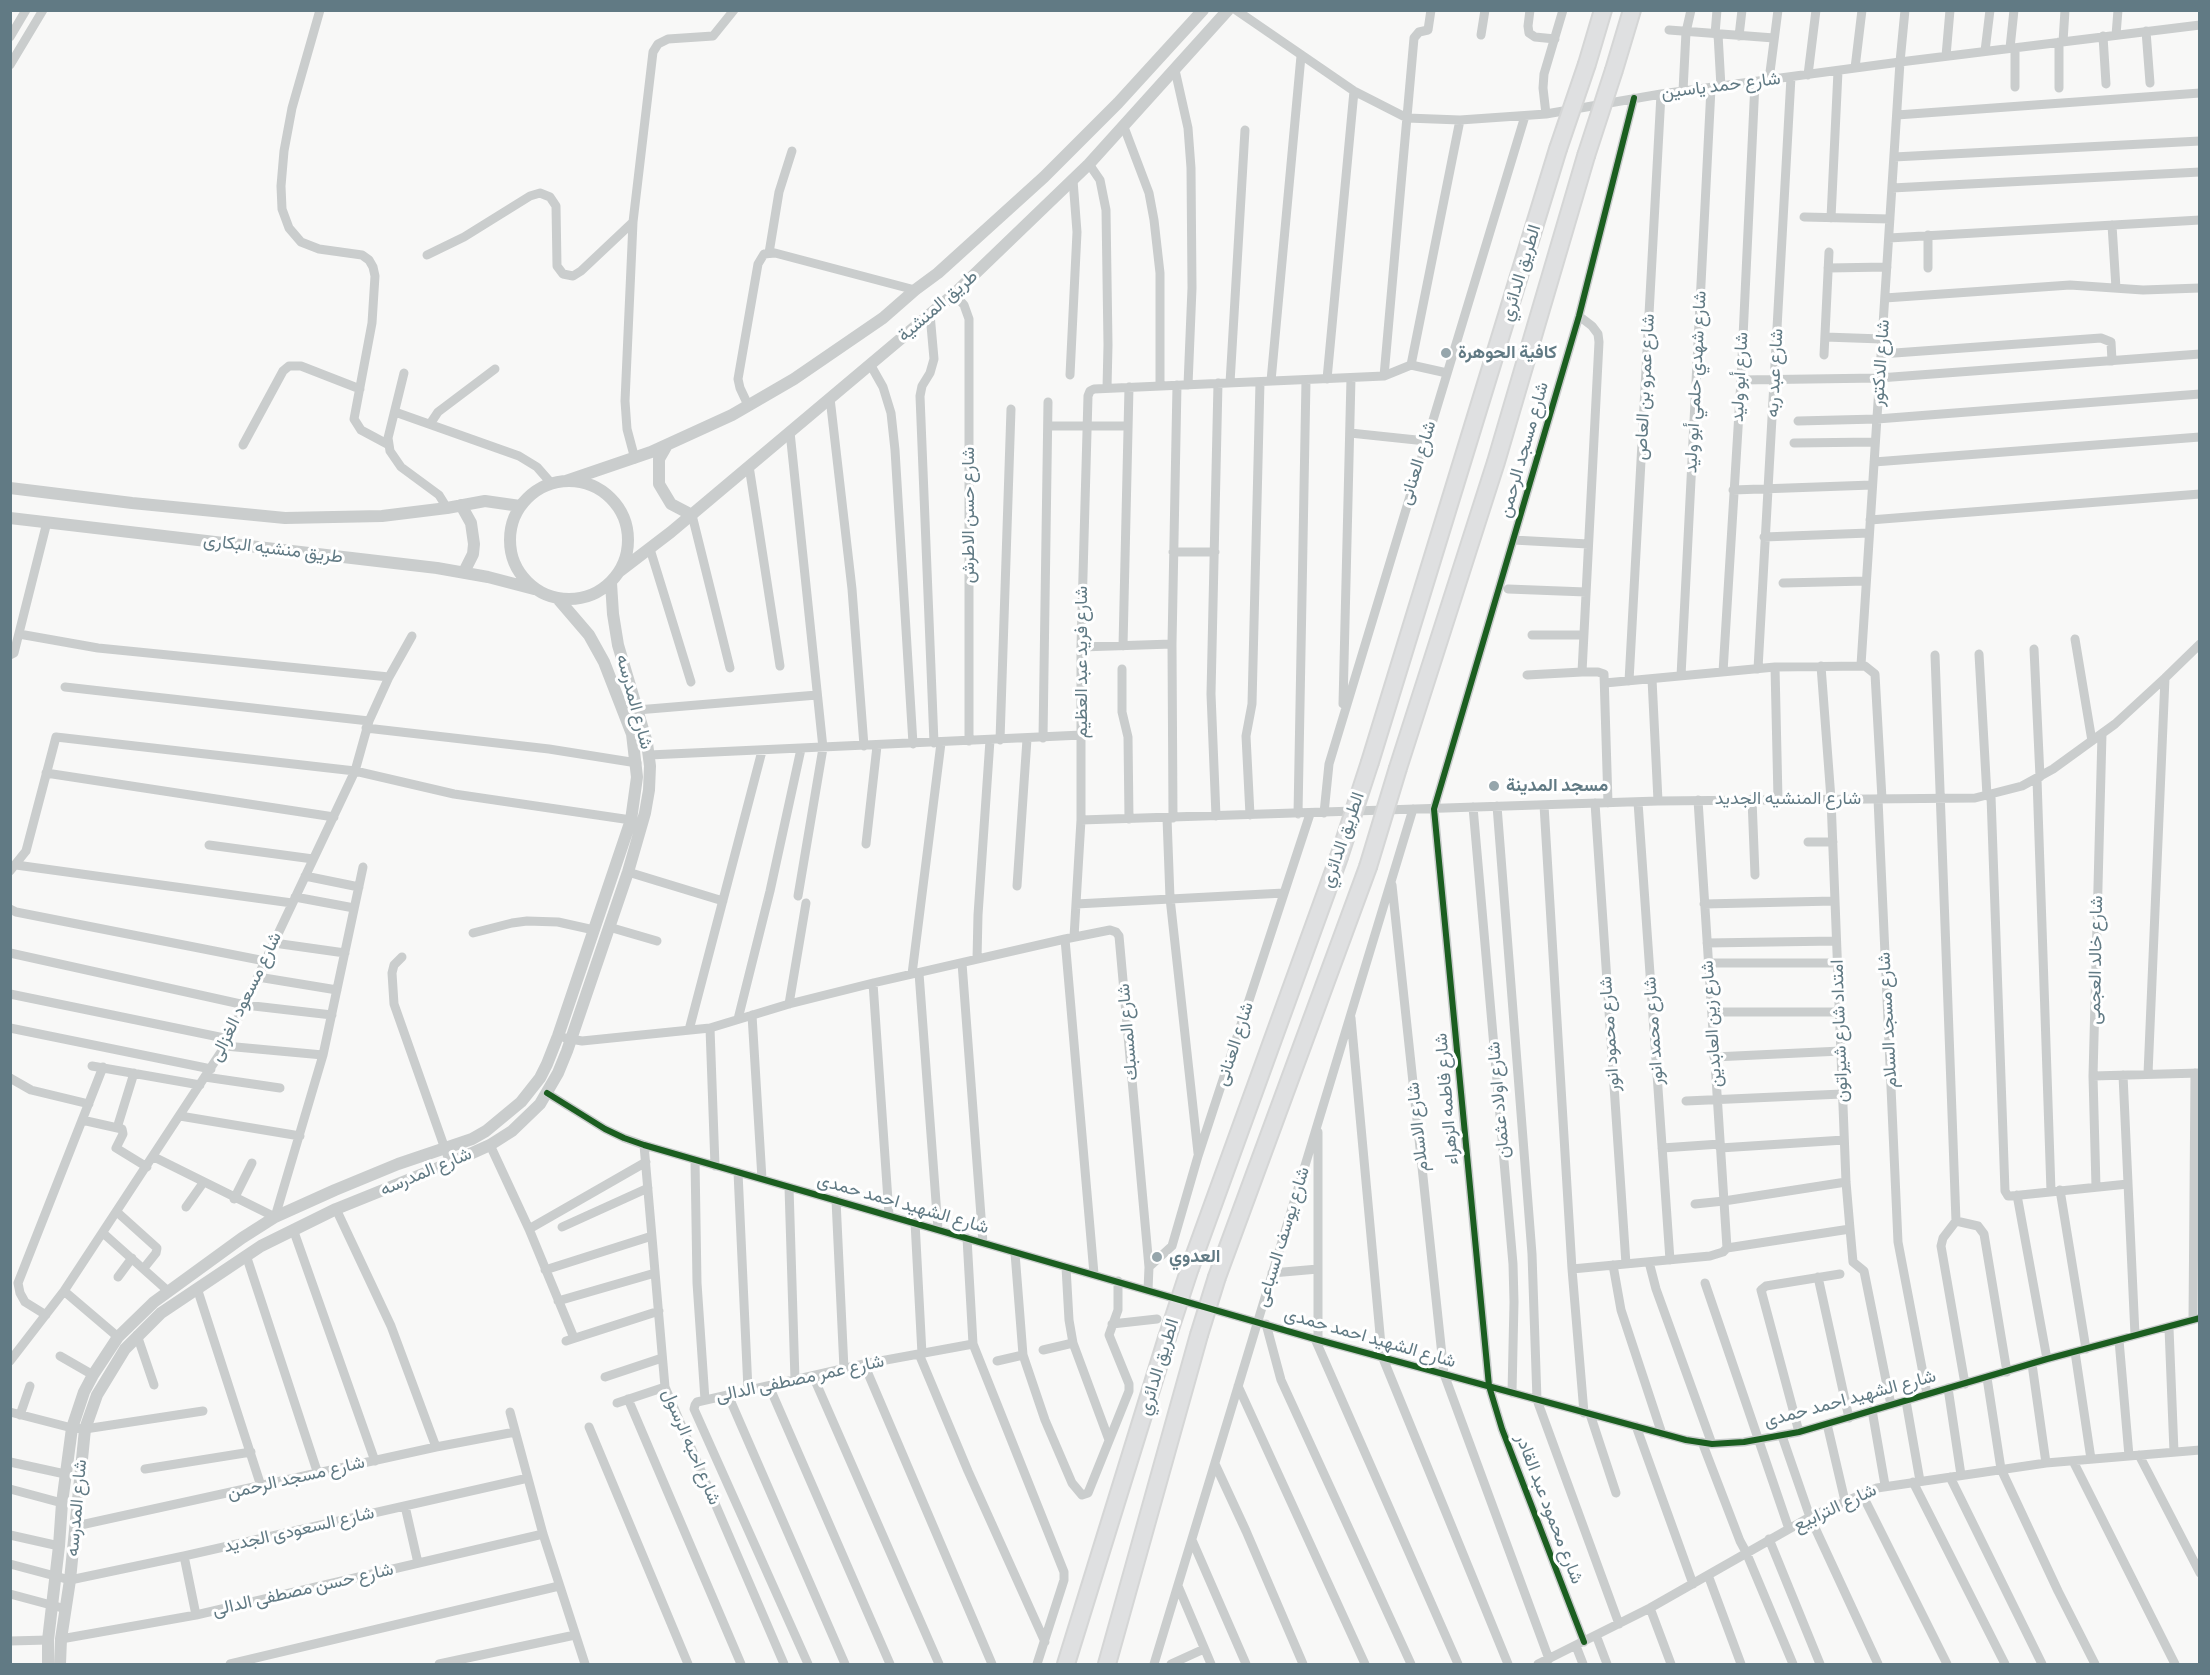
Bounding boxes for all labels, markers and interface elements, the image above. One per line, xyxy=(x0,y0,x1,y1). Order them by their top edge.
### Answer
street label: شارع حمد ياسين xyxy=(1660,68,1782,104)
street label: الطريق الدائري xyxy=(1496,222,1546,324)
street label: طريق المنشية xyxy=(894,266,982,346)
street label: شارع شهدي حلمي أبو وليد xyxy=(1680,290,1712,474)
street label: شارع عمرو بن العاص xyxy=(1630,313,1660,461)
street label: شارع الدكتور xyxy=(1867,319,1895,407)
street label: شارع عبد ربه xyxy=(1762,328,1788,418)
street label: شارع أبو وليد xyxy=(1727,331,1753,423)
place label: كافية الحوهرة xyxy=(1458,342,1557,364)
marker: كافية الحوهرة xyxy=(1439,346,1453,360)
street label: شارع مسجد الرحمن xyxy=(1494,380,1554,520)
street label: شارع العنانى xyxy=(1395,418,1441,508)
street label: شارع حسن الاطرش xyxy=(958,447,980,583)
street label: طريق منشيه البكارى xyxy=(202,530,344,568)
street label: شارع فريد عبد العظيم xyxy=(1071,586,1093,738)
street label: شارع المدرسه xyxy=(611,652,657,752)
place label: مسجد المدينة xyxy=(1506,775,1608,797)
marker: مسجد المدينة xyxy=(1487,779,1501,793)
street label: شارع المنشيه الجديد xyxy=(1715,788,1861,810)
street label: الطريق الدائري xyxy=(1317,789,1369,891)
street label: شارع خالد العجمى xyxy=(2084,895,2108,1025)
street label: شارع مسعود الغزالى xyxy=(205,929,287,1065)
street label: شارع مسجد السلام xyxy=(1874,951,1902,1089)
street label: امتداد شارع شيراتون xyxy=(1827,959,1853,1103)
street label: شارع زين العابدين xyxy=(1697,960,1727,1088)
street label: شارع محمود انور xyxy=(1595,976,1625,1092)
street label: شارع محمد انور xyxy=(1639,976,1669,1086)
street label: شارع المسبك xyxy=(1113,983,1143,1081)
street label: شارع العنانى xyxy=(1211,999,1259,1089)
street label: شارع فاطمه الزهراء xyxy=(1430,1032,1464,1166)
street label: شارع اولاد عثمان xyxy=(1483,1041,1515,1159)
street label: شارع الاسلام xyxy=(1403,1081,1433,1173)
street label: شارع المدرسه xyxy=(377,1143,475,1201)
street label: شارع يوسف السباعى xyxy=(1251,1164,1315,1310)
street label: شارع الشهيد احمد حمدى xyxy=(815,1169,991,1239)
place label: العدوي xyxy=(1169,1246,1220,1268)
marker: العدوي xyxy=(1150,1250,1164,1264)
street label: شارع الشهيد احمد حمدى xyxy=(1282,1303,1458,1373)
street label: الطريق الدائري xyxy=(1134,1316,1184,1418)
street label: شارع عمر مصطفى الدالى xyxy=(714,1351,886,1407)
street label: شارع الشهيد احمد حمدى xyxy=(1762,1366,1938,1432)
street label: شارع احبه الرسول xyxy=(657,1386,725,1508)
street label: شارع محمود عبد القادر xyxy=(1510,1431,1588,1587)
street label: شارع مسجد الرحمن xyxy=(225,1452,367,1504)
street label: شارع المدرسه xyxy=(62,1459,92,1557)
street label: شارع الترابيع xyxy=(1790,1479,1880,1537)
street label: شارع السعودى الجديد xyxy=(222,1502,376,1558)
street label: شارع حسن مصطفى الدالى xyxy=(210,1559,396,1621)

